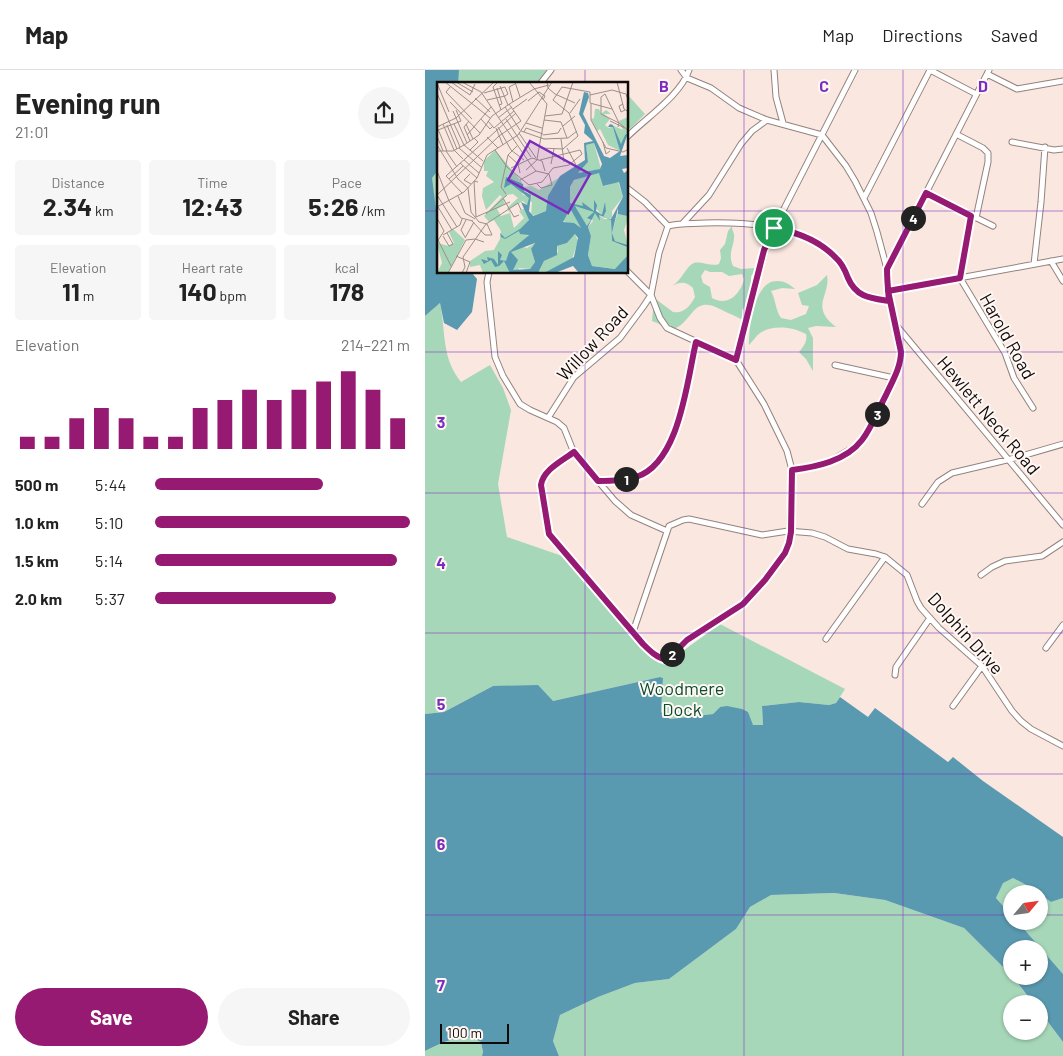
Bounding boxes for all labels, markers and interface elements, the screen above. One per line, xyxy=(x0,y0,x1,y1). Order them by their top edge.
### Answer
text: Map xyxy=(25,20,68,49)
text: Map xyxy=(822,24,854,46)
text: Directions xyxy=(882,24,963,46)
text: Saved xyxy=(991,24,1038,46)
text: B xyxy=(659,76,669,95)
text: C xyxy=(819,76,829,95)
text: D xyxy=(978,76,988,95)
inset map xyxy=(437,82,629,274)
text: Evening run xyxy=(15,86,161,120)
button: share xyxy=(358,87,410,139)
text: 21:01 xyxy=(15,122,49,141)
text: Distance xyxy=(51,174,105,191)
text: Time xyxy=(197,174,228,191)
text: Pace xyxy=(332,174,362,191)
text: 2.34 xyxy=(43,191,92,221)
text: 12:43 xyxy=(182,191,243,221)
text: 5:26 xyxy=(308,191,358,221)
text: km xyxy=(92,202,114,219)
text: /km xyxy=(358,202,385,219)
pin: 4 xyxy=(901,206,925,230)
pin xyxy=(753,207,795,249)
text: 4 xyxy=(909,210,918,227)
icon: arrive xyxy=(760,214,788,242)
text: Elevation xyxy=(50,259,106,276)
text: Heart rate xyxy=(182,259,243,276)
text: kcal xyxy=(335,259,359,276)
text: 11 xyxy=(62,276,80,306)
text: 140 xyxy=(179,276,217,306)
text: 178 xyxy=(329,276,364,306)
text: m xyxy=(80,287,94,304)
text: bpm xyxy=(217,287,246,304)
street label: Harold Road xyxy=(975,289,1041,383)
street label: Willow Road xyxy=(552,301,632,385)
text: Elevation xyxy=(15,335,79,354)
text: 214–221 m xyxy=(341,335,410,354)
street label: Hewlett Neck Road xyxy=(933,351,1045,479)
pin: 3 xyxy=(865,402,889,426)
text: 3 xyxy=(874,406,881,423)
text: 3 xyxy=(437,412,445,431)
pin: 1 xyxy=(613,466,639,492)
text: 1 xyxy=(624,471,629,488)
text: 500 m xyxy=(15,475,58,494)
text: 5:44 xyxy=(95,475,126,494)
text: 1.0 km xyxy=(15,513,59,532)
text: 5:10 xyxy=(95,513,123,532)
text: 1.5 km xyxy=(15,551,59,570)
text: 5:14 xyxy=(95,551,123,570)
text: 4 xyxy=(436,553,446,572)
street label: Dolphin Drive xyxy=(923,587,1009,679)
text: 2.0 km xyxy=(15,589,62,608)
text: 5:37 xyxy=(95,589,124,608)
pin: 2 xyxy=(659,642,685,666)
text: 2 xyxy=(669,646,676,663)
park label: Woodmere Dock xyxy=(640,677,724,720)
text: 5 xyxy=(437,694,446,713)
text: 6 xyxy=(437,834,446,853)
north arrow xyxy=(1003,885,1047,930)
map controls xyxy=(1003,885,1048,1040)
button: + xyxy=(1003,940,1048,985)
text: 7 xyxy=(437,975,445,994)
button: Save xyxy=(15,988,208,1046)
button: Share xyxy=(218,988,410,1046)
button: − xyxy=(1003,995,1048,1040)
scale bar xyxy=(440,1021,509,1044)
text: 100 m xyxy=(447,1024,482,1041)

